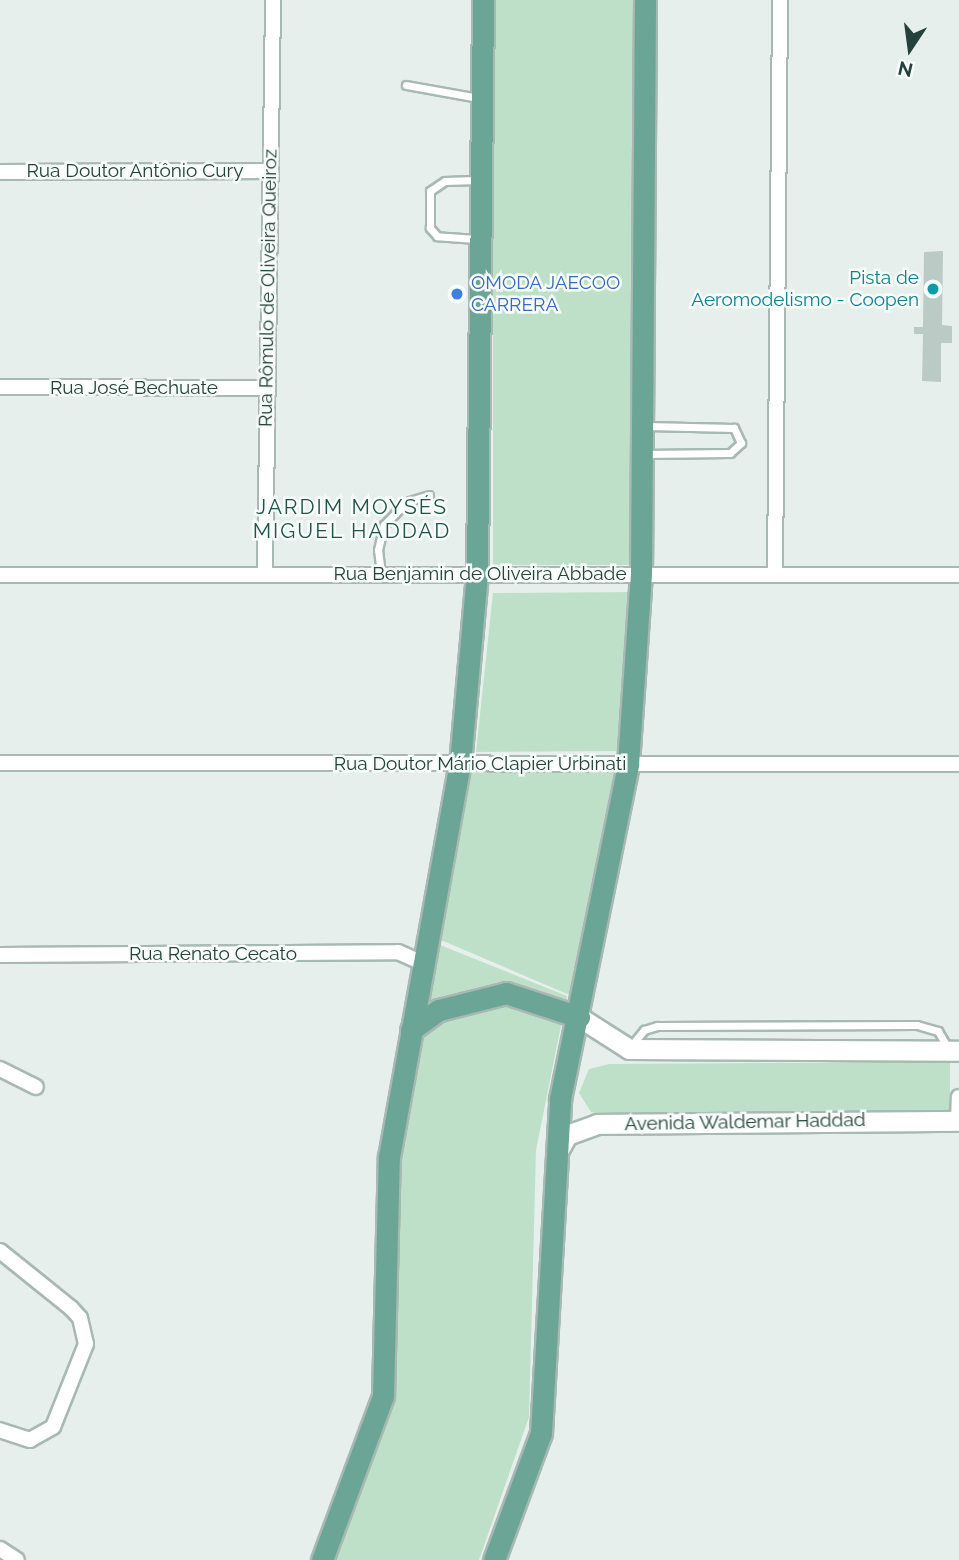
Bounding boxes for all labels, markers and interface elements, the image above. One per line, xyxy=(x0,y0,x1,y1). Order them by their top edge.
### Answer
north arrow xyxy=(875,14,945,84)
text: N xyxy=(896,57,915,82)
street label: Rua Rômulo de Oliveira Queiroz xyxy=(254,149,282,427)
street label: Rua Doutor Antônio Cury xyxy=(26,160,244,182)
place label: Pista de Aeromodelismo - Coopen xyxy=(691,267,919,311)
place label: OMODA JAECOO CARRERA xyxy=(471,272,621,316)
marker: Pista de Aeromodelismo - Coopen xyxy=(925,281,941,297)
marker: OMODA JAECOO CARRERA xyxy=(449,286,465,302)
street label: Rua José Bechuate xyxy=(50,377,218,399)
district label: JARDIM MOYSÉS MIGUEL HADDAD xyxy=(254,494,450,544)
street label: Rua Benjamin de Oliveira Abbade xyxy=(333,563,627,585)
street label: Rua Doutor Mário Clapier Urbinati xyxy=(333,753,627,775)
street label: Rua Renato Cecato xyxy=(129,943,297,965)
street label: Avenida Waldemar Haddad xyxy=(624,1108,866,1136)

